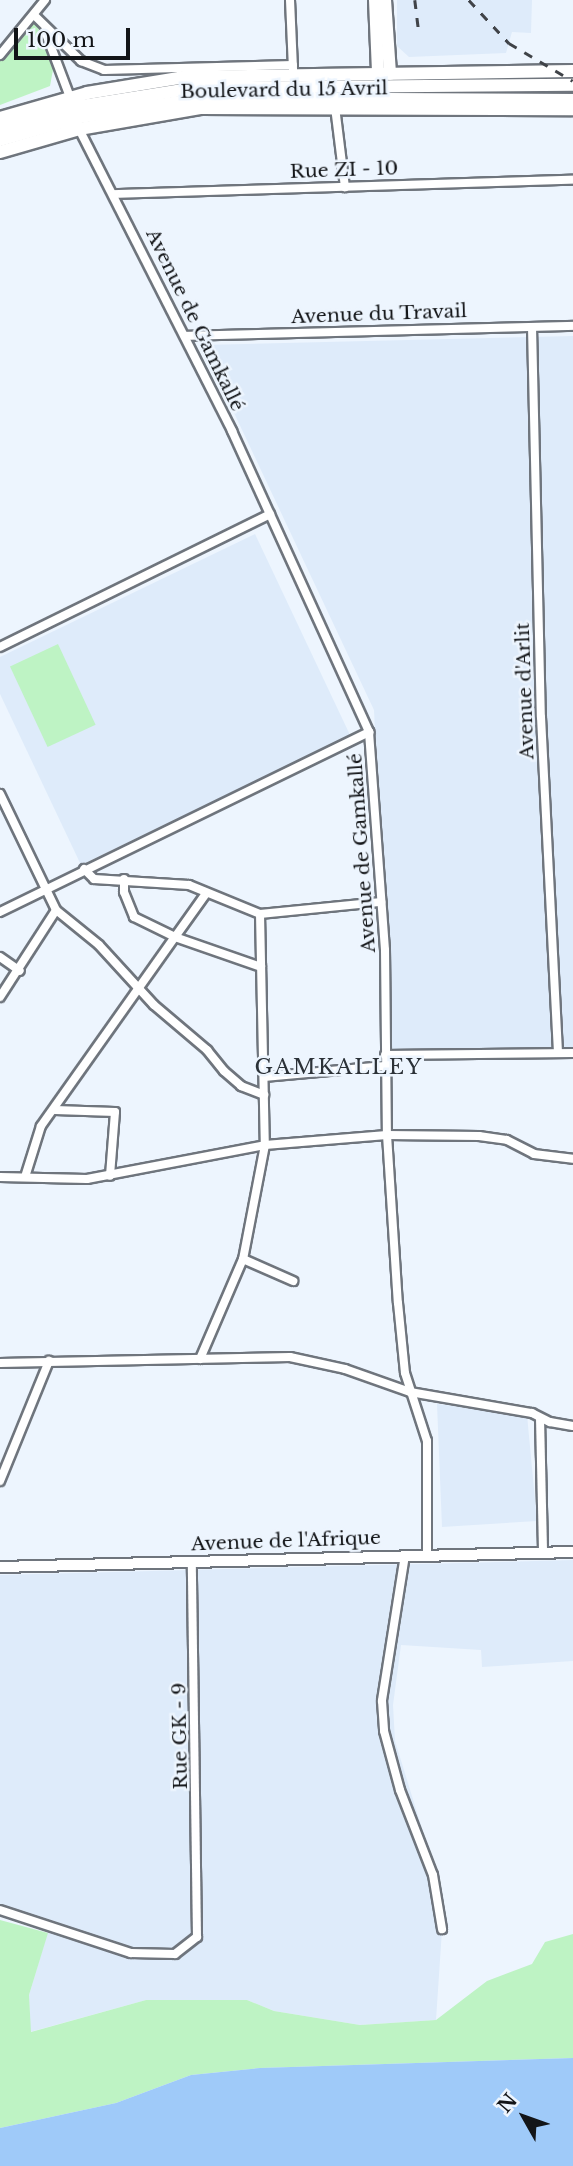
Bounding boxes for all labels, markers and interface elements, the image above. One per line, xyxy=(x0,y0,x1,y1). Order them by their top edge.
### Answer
scale bar xyxy=(18,14,133,58)
text: 100 m xyxy=(27,27,95,53)
street label: Boulevard du 15 Avril xyxy=(180,77,388,103)
street label: Rue ZI - 10 xyxy=(289,157,399,183)
street label: Avenue de Gamkallé xyxy=(141,225,249,415)
street label: Avenue du Travail xyxy=(290,300,468,328)
street label: Avenue d'Arlit xyxy=(511,622,539,760)
street label: Avenue de Gamkallé xyxy=(344,753,380,953)
district label: GAMKALLEY xyxy=(256,1054,422,1080)
street label: Avenue de l'Afrique xyxy=(191,1526,381,1556)
street label: Rue GK - 9 xyxy=(168,1682,192,1790)
north arrow xyxy=(489,2082,559,2152)
text: N xyxy=(493,2089,522,2117)

